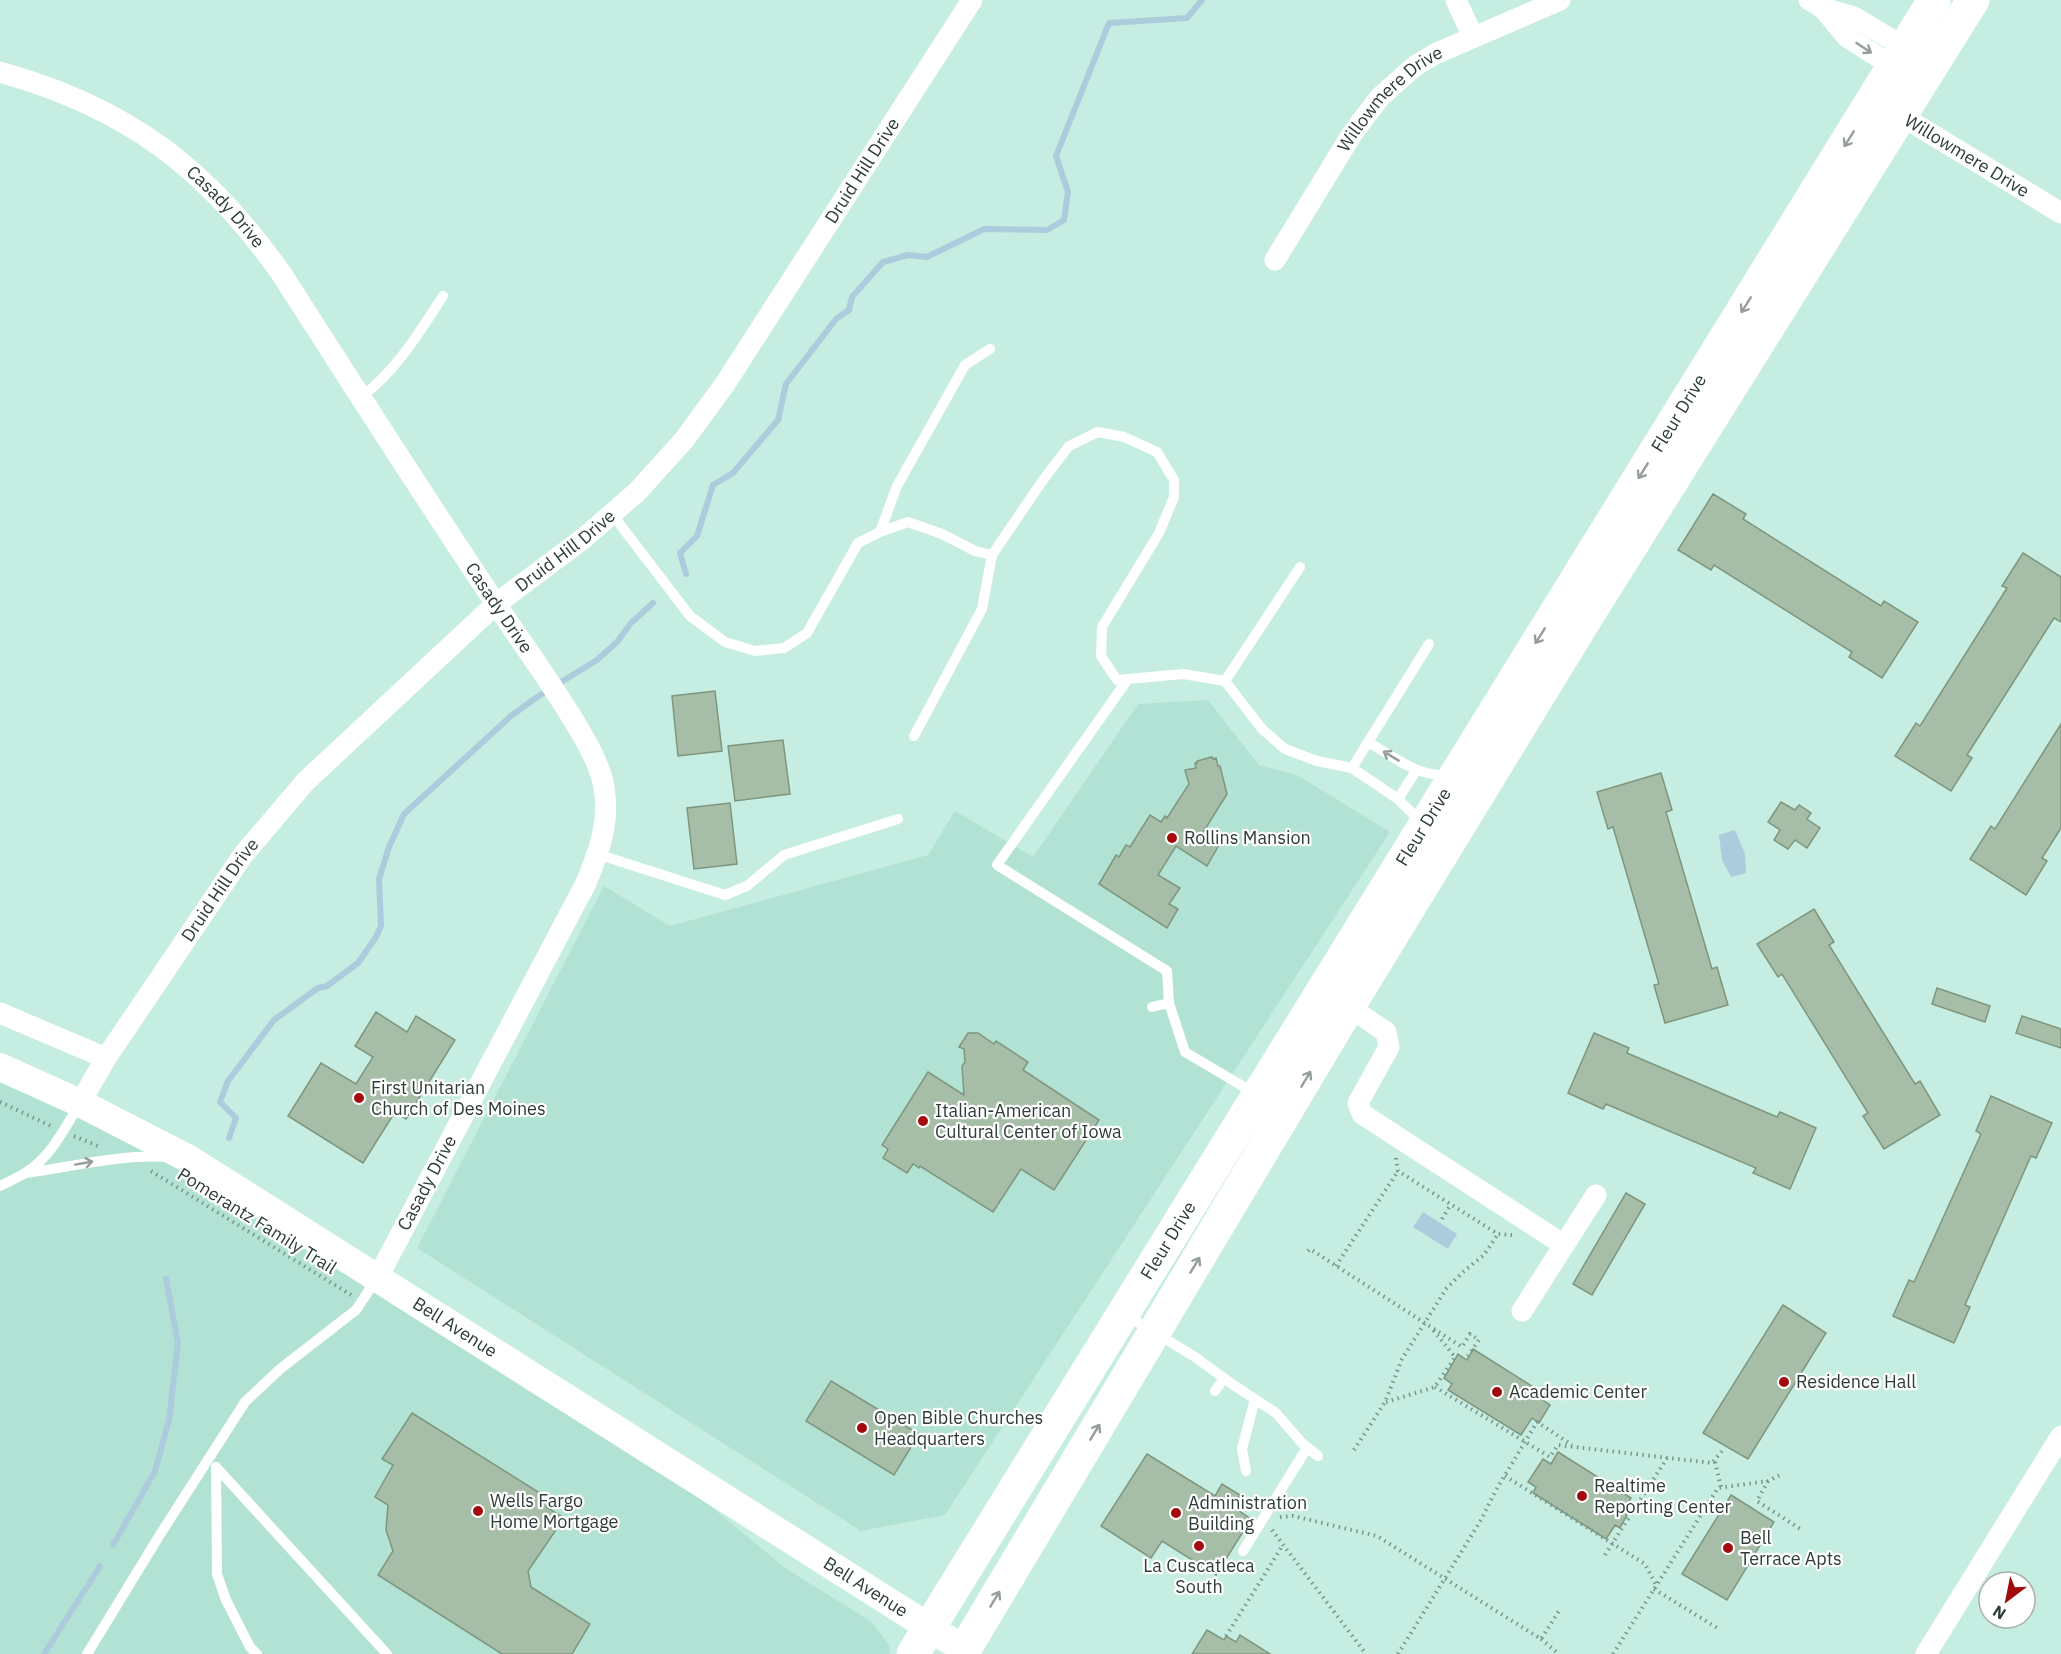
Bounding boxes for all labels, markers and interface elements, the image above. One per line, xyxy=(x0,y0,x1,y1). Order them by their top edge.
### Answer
street label: Willowmere Drive xyxy=(1332,40,1446,156)
one-way arrow xyxy=(1856,42,1873,55)
street label: Willowmere Drive xyxy=(1900,109,2034,202)
street label: Druid Hill Drive xyxy=(819,113,904,228)
one-way arrow xyxy=(1842,130,1854,147)
street label: Casady Drive xyxy=(182,160,270,252)
one-way arrow xyxy=(1740,296,1752,313)
street label: Fleur Drive xyxy=(1646,370,1711,456)
one-way arrow xyxy=(1637,462,1649,479)
street label: Druid Hill Drive xyxy=(510,504,620,597)
street label: Casady Drive xyxy=(461,558,538,658)
one-way arrow xyxy=(1534,627,1546,644)
one-way arrow xyxy=(1383,749,1400,761)
street label: Fleur Drive xyxy=(1390,783,1456,870)
place label: Rollins Mansion xyxy=(1184,826,1311,849)
marker: Rollins Mansion xyxy=(1165,831,1179,845)
street label: Druid Hill Drive xyxy=(176,833,264,946)
one-way arrow xyxy=(1300,1071,1312,1088)
place label: First Unitarian Church of Des Moines xyxy=(371,1076,546,1120)
marker: First Unitarian Church of Des Moines xyxy=(352,1091,366,1105)
place label: Italian-American Cultural Center of Iowa xyxy=(935,1099,1122,1143)
marker: Italian-American Cultural Center of Iowa xyxy=(916,1114,930,1128)
street label: Casady Drive xyxy=(392,1131,461,1234)
one-way arrow xyxy=(74,1157,93,1168)
street label: Pomerantz Family Trail xyxy=(173,1162,341,1279)
street label: Fleur Drive xyxy=(1135,1197,1201,1284)
one-way arrow xyxy=(1190,1257,1202,1274)
street label: Bell Avenue xyxy=(409,1292,502,1362)
place label: Residence Hall xyxy=(1796,1370,1916,1393)
marker: Residence Hall xyxy=(1777,1375,1791,1389)
place label: Academic Center xyxy=(1509,1380,1647,1403)
marker: Academic Center xyxy=(1490,1385,1504,1399)
place label: Open Bible Churches Headquarters xyxy=(874,1406,1043,1450)
marker: Open Bible Churches Headquarters xyxy=(855,1421,869,1435)
one-way arrow xyxy=(1090,1424,1102,1441)
place label: Realtime Reporting Center xyxy=(1594,1474,1732,1518)
place label: Wells Fargo Home Mortgage xyxy=(490,1489,619,1533)
marker: Realtime Reporting Center xyxy=(1575,1489,1589,1503)
place label: Administration Building xyxy=(1188,1491,1307,1535)
marker: Wells Fargo Home Mortgage xyxy=(471,1504,485,1518)
marker: Administration Building xyxy=(1169,1506,1183,1520)
place label: Bell Terrace Apts xyxy=(1740,1526,1842,1570)
marker: La Cuscatleca South xyxy=(1192,1539,1206,1553)
marker: Bell Terrace Apts xyxy=(1721,1541,1735,1555)
street label: Bell Avenue xyxy=(819,1551,913,1622)
place label: La Cuscatleca South xyxy=(1143,1554,1255,1598)
north arrow xyxy=(1977,1570,2037,1630)
one-way arrow xyxy=(990,1591,1002,1608)
text: N xyxy=(1989,1601,2009,1624)

